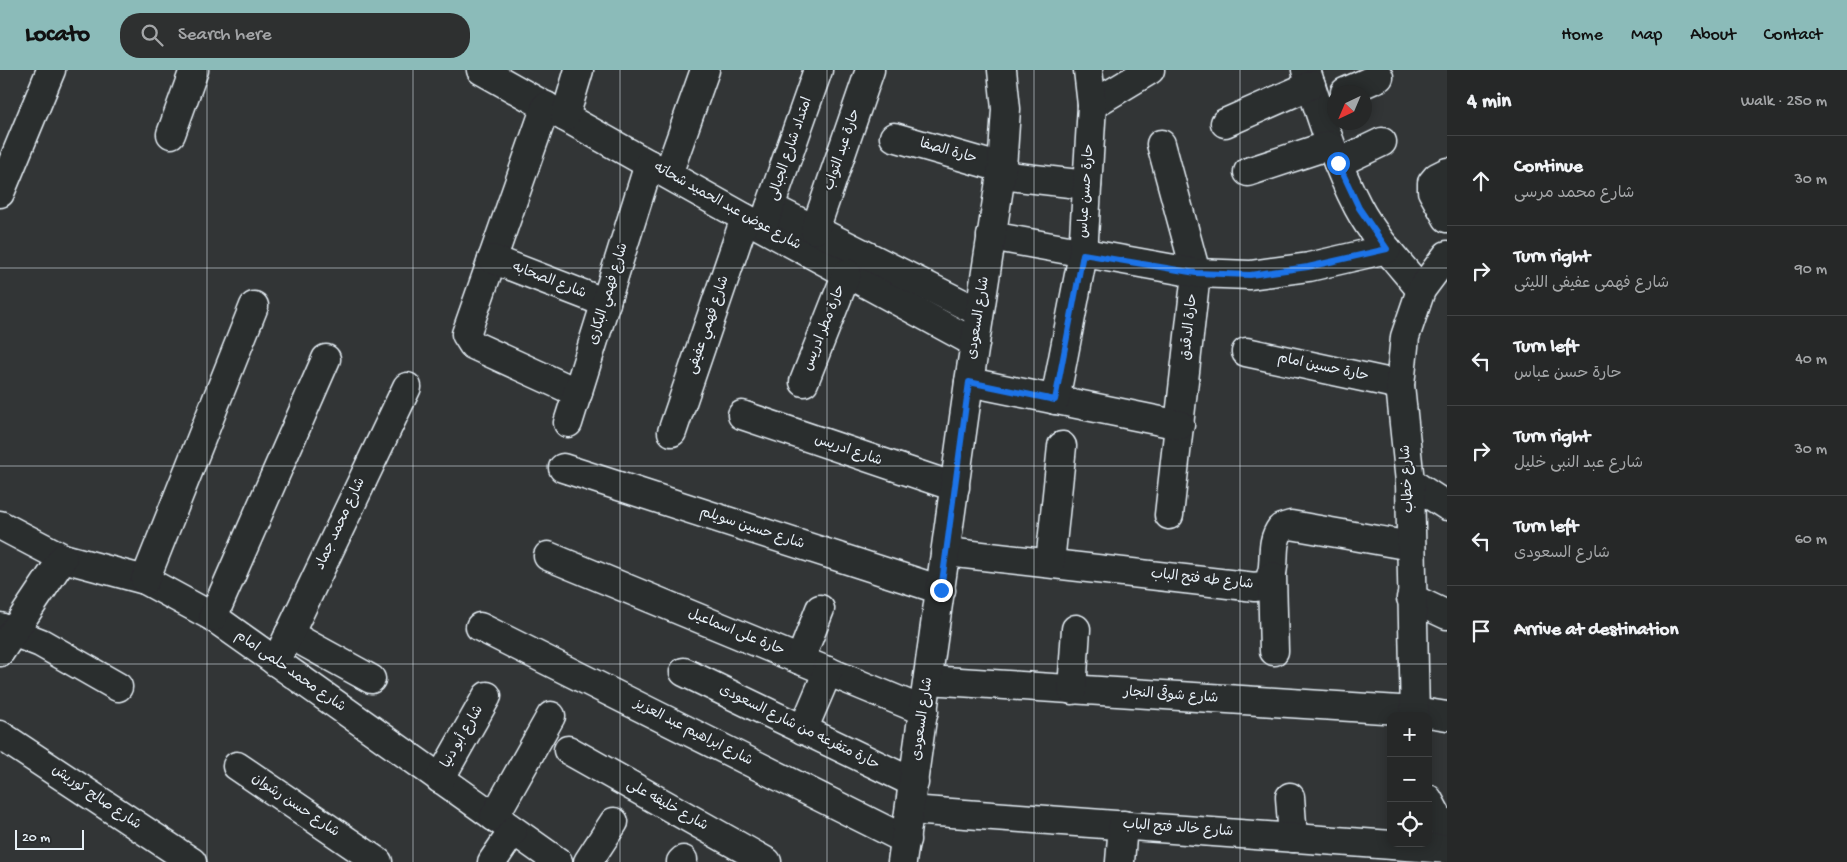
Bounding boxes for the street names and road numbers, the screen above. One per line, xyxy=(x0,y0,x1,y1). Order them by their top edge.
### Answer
street label: امتداد شارع الجبالى xyxy=(765,95,817,203)
street label: حارة عبد التواب xyxy=(821,107,865,193)
street label: حارة الصفا xyxy=(917,136,979,168)
street label: حارة حسن عباس xyxy=(1075,143,1099,239)
street label: شارع عوض عبد الحميد شحاته xyxy=(650,159,804,255)
street label: شارع فهمي البكارى xyxy=(585,241,634,348)
street label: شارع الصحابه xyxy=(510,259,588,303)
street label: شارع فهمي عفيفى xyxy=(684,274,736,377)
street label: شارع السعودى xyxy=(964,275,994,361)
street label: حارة مطر ادريس xyxy=(800,282,850,374)
street label: حارة الدقدق xyxy=(1178,293,1202,361)
street label: حارة حسين امام xyxy=(1276,350,1370,386)
street label: شارع ادريس xyxy=(812,432,884,470)
street label: شارع خطاب xyxy=(1398,444,1418,514)
street label: شارع محمد جماد xyxy=(312,475,370,573)
street label: شارع حسين سويلم xyxy=(698,504,806,554)
street label: شارع طه فتح الباب xyxy=(1150,566,1254,594)
street label: حارة على اسماعيل xyxy=(685,606,787,660)
street label: شارع محمد حلمى امام xyxy=(232,628,348,716)
street label: شارع السعودى xyxy=(909,676,937,762)
street label: حارة متفرعه من شارع السعودى xyxy=(716,682,882,774)
street label: شارع شوقى النجار xyxy=(1122,682,1219,708)
street label: شارع ابراهيم عبد العزيز xyxy=(630,695,755,770)
street label: شارع أبو دنيا xyxy=(436,702,488,771)
street label: شارع صالح كوريش xyxy=(48,762,144,834)
street label: شارع حسن رشوان xyxy=(248,770,342,842)
street label: شارع خليفه على xyxy=(623,777,711,835)
street label: شارع خالد فتح الباب xyxy=(1122,817,1234,841)

